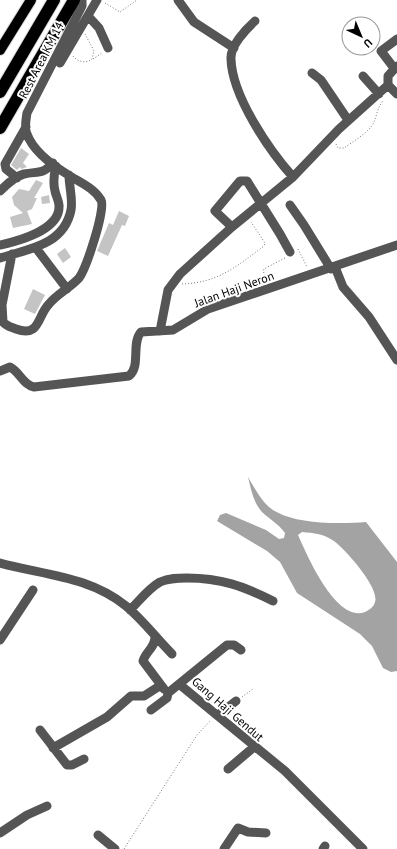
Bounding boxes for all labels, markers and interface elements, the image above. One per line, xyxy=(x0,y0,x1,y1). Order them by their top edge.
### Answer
north arrow xyxy=(341,16,381,56)
street label: Rest Area KM 14 xyxy=(15,19,67,101)
text: U xyxy=(361,36,375,51)
street label: Jalan Haji Neron xyxy=(191,268,276,311)
street label: Gang Haji Gendut xyxy=(189,674,267,744)

